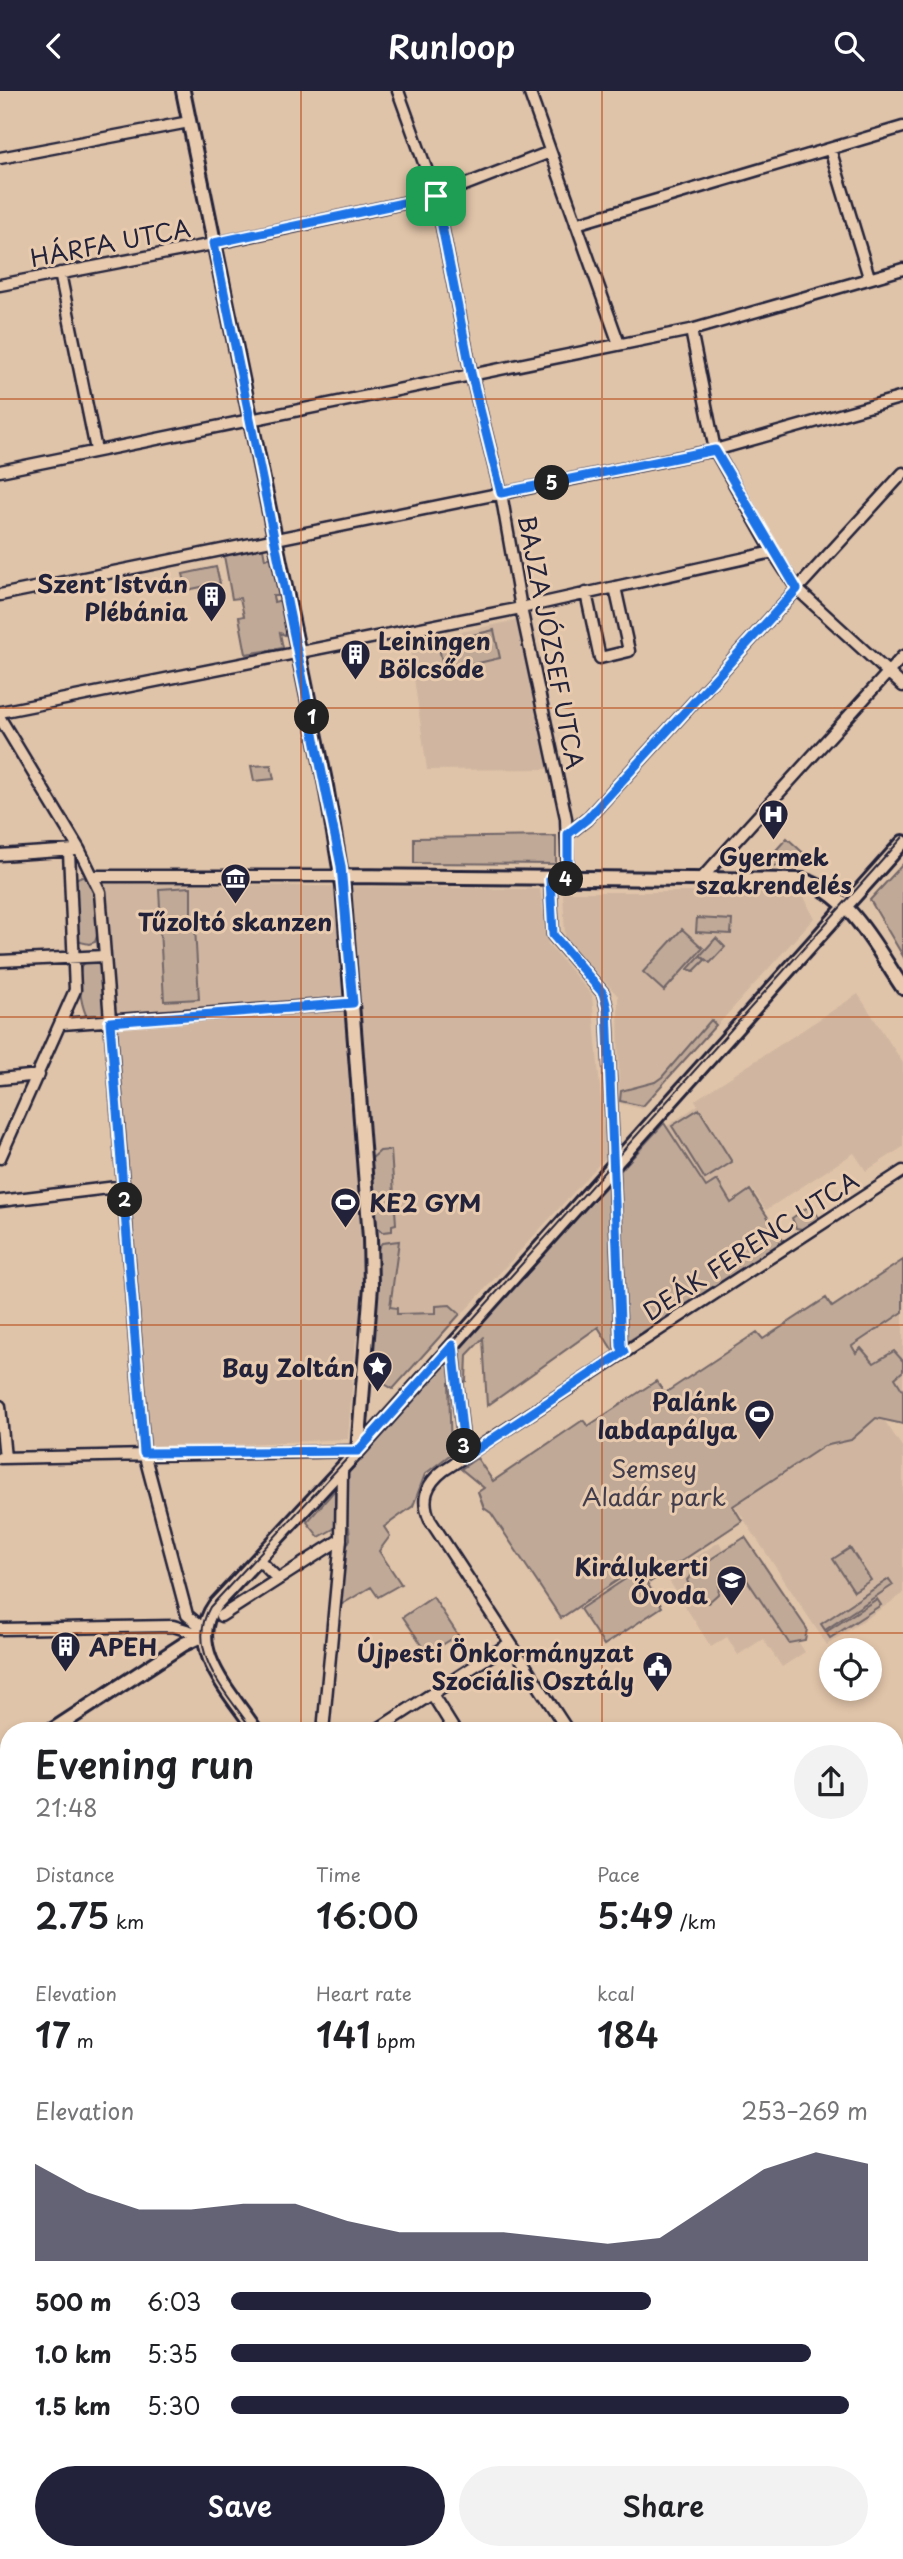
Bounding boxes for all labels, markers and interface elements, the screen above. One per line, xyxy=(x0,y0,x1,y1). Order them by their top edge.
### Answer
text: Runloop xyxy=(388,22,515,70)
icon: back xyxy=(35,27,73,65)
icon: search xyxy=(830,27,868,65)
pin xyxy=(406,166,466,226)
icon: arrive xyxy=(417,177,455,215)
street label: HÁRFA UTCA xyxy=(27,209,193,275)
pin: 5 xyxy=(534,465,570,501)
text: 5 xyxy=(545,468,558,496)
street label: BAJZA JÓZSEF UTCA xyxy=(510,512,594,772)
place label: Szent István Plébánia xyxy=(37,565,189,629)
building icon: Szent István Plébánia xyxy=(194,580,228,624)
place label: Leiningen Bölcsőde xyxy=(378,622,491,686)
building icon: Leiningen Bölcsőde xyxy=(338,637,372,681)
pin: 1 xyxy=(294,699,330,735)
text: 1 xyxy=(307,702,316,730)
hospital icon: Gyermek szakrendelés xyxy=(757,797,791,841)
place label: Gyermek szakrendelés xyxy=(696,838,852,902)
pin: 4 xyxy=(548,861,584,897)
museum icon: Tűzoltó skanzen xyxy=(218,862,252,906)
text: 4 xyxy=(559,864,572,892)
place label: Tűzoltó skanzen xyxy=(138,903,332,939)
street label: DEÁK FERENC UTCA xyxy=(635,1162,865,1328)
pin: 2 xyxy=(108,1183,142,1217)
place label: KE2 GYM xyxy=(369,1184,481,1220)
text: 2 xyxy=(118,1185,131,1213)
sports icon: KE2 GYM xyxy=(329,1185,363,1229)
place label: Bay Zoltán xyxy=(221,1349,355,1385)
place icon: Bay Zoltán xyxy=(361,1350,395,1394)
place label: Palánk labdapálya xyxy=(597,1383,737,1447)
sports icon: Palánk labdapálya xyxy=(743,1398,777,1442)
pin: 3 xyxy=(447,1429,482,1463)
text: 3 xyxy=(457,1431,470,1459)
park label: Semsey Aladár park xyxy=(582,1450,726,1514)
place label: Királykerti Óvoda xyxy=(574,1548,709,1612)
school or university icon: Királykerti Óvoda xyxy=(714,1563,748,1607)
place label: APEH xyxy=(88,1628,157,1664)
building icon: APEH xyxy=(49,1629,83,1673)
place label: Újpesti Önkormányzat Szociális Osztály xyxy=(357,1634,634,1698)
map controls xyxy=(819,1638,882,1701)
button: locate xyxy=(819,1638,882,1701)
public building icon: Újpesti Önkormányzat Szociális Osztály xyxy=(640,1649,674,1693)
text: Evening run xyxy=(35,1735,254,1792)
button: share xyxy=(794,1745,868,1819)
text: 21:48 xyxy=(35,1790,98,1825)
text: Distance xyxy=(35,1860,115,1888)
text: Time xyxy=(316,1860,361,1888)
text: Pace xyxy=(597,1860,640,1888)
text: 2.75 xyxy=(35,1888,110,1941)
text: 16:00 xyxy=(316,1888,419,1941)
text: 5:49 xyxy=(597,1888,674,1941)
text: km xyxy=(110,1907,144,1935)
text: /km xyxy=(674,1907,716,1935)
text: Elevation xyxy=(35,1979,117,2007)
text: Heart rate xyxy=(316,1979,412,2007)
text: kcal xyxy=(597,1979,635,2007)
text: 17 xyxy=(35,2007,70,2060)
text: 141 xyxy=(316,2007,370,2060)
text: 184 xyxy=(597,2007,659,2060)
text: m xyxy=(70,2026,94,2054)
text: bpm xyxy=(370,2026,416,2054)
text: Elevation xyxy=(35,2093,134,2128)
text: 253–269 m xyxy=(741,2093,868,2128)
text: 500 m xyxy=(35,2284,112,2319)
text: 6:03 xyxy=(147,2284,201,2319)
text: 1.0 km xyxy=(35,2336,112,2371)
text: 5:35 xyxy=(147,2336,198,2371)
text: 1.5 km xyxy=(35,2388,111,2423)
text: 5:30 xyxy=(147,2388,200,2423)
button: Save xyxy=(35,2466,445,2546)
button: Share xyxy=(459,2466,868,2546)

